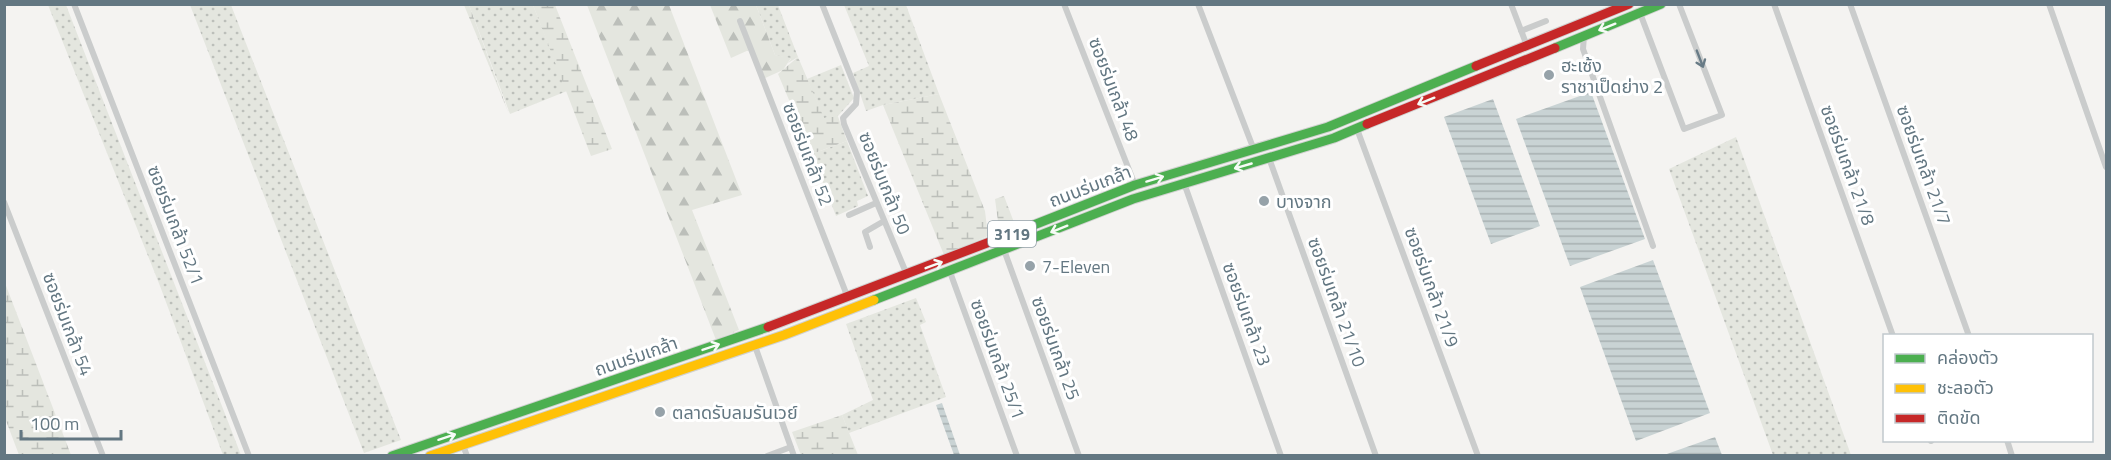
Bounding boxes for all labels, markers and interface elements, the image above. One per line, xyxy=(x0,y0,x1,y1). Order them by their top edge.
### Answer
one-way arrow xyxy=(1598,22,1617,33)
street label: ซอยร่มเกล้า 48 xyxy=(1082,33,1146,145)
one-way arrow xyxy=(1696,49,1707,68)
place label: ฮะเซ้ง ราชาเป็ดย่าง 2 xyxy=(1561,52,1663,100)
marker: ฮะเซ้ง ราชาเป็ดย่าง 2 xyxy=(1542,68,1556,82)
one-way arrow xyxy=(1418,96,1436,107)
street label: ซอยร่มเกล้า 52 xyxy=(776,98,840,210)
street label: ซอยร่มเกล้า 21/8 xyxy=(1814,101,1882,229)
street label: ซอยร่มเกล้า 21/7 xyxy=(1890,101,1958,229)
street label: ซอยร่มเกล้า 50 xyxy=(852,128,918,238)
street label: ถนนร่มเกล้า xyxy=(1045,158,1135,214)
street label: ซอยร่มเกล้า 52/1 xyxy=(141,161,211,289)
one-way arrow xyxy=(1234,161,1253,172)
one-way arrow xyxy=(1145,173,1164,184)
place label: บางจาก xyxy=(1276,188,1332,215)
marker: บางจาก xyxy=(1257,194,1271,208)
road number: 3119 xyxy=(988,221,1036,247)
street label: ซอยร่มเกล้า 21/9 xyxy=(1398,223,1466,351)
one-way arrow xyxy=(1050,224,1068,235)
street label: ซอยร่มเกล้า 21/10 xyxy=(1301,233,1373,371)
place label: 7-Eleven xyxy=(1042,253,1110,280)
one-way arrow xyxy=(924,258,942,269)
street label: ซอยร่มเกล้า 23 xyxy=(1216,258,1278,370)
marker: 7-Eleven xyxy=(1023,259,1037,273)
street label: ซอยร่มเกล้า 54 xyxy=(36,268,100,380)
street label: ซอยร่มเกล้า 25 xyxy=(1025,292,1087,404)
street label: ซอยร่มเกล้า 25/1 xyxy=(964,295,1032,423)
street label: ถนนร่มเกล้า xyxy=(591,329,681,383)
legend xyxy=(1883,334,2093,442)
one-way arrow xyxy=(702,341,720,352)
text: คล่องตัว xyxy=(1937,344,1999,371)
text: ชะลอตัว xyxy=(1937,374,1994,401)
place label: ตลาดรับลมรันเวย์ xyxy=(672,399,798,426)
scale bar xyxy=(21,403,122,441)
text: ติดขัด xyxy=(1937,404,1980,431)
marker: ตลาดรับลมรันเวย์ xyxy=(653,405,667,419)
text: 100 m xyxy=(30,410,79,437)
one-way arrow xyxy=(437,430,456,441)

